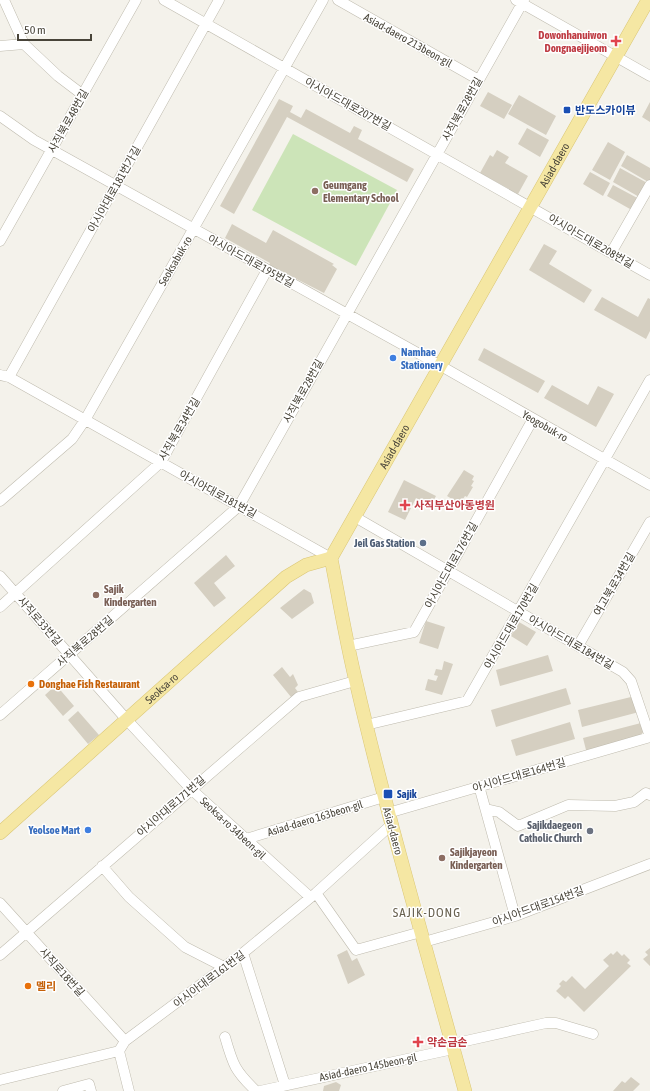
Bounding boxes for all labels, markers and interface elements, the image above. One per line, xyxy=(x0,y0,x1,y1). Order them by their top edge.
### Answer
street label: Asiad-daero 213beon-gil xyxy=(362,11,454,69)
scale bar xyxy=(18,16,91,42)
text: 50 m xyxy=(24,23,46,37)
place label: Dowonhanuiwon Dongnaejijeom xyxy=(538,29,607,54)
marker: Dowonhanuiwon Dongnaejijeom xyxy=(610,35,622,47)
street label: 아시아드대로207번길 xyxy=(303,75,393,133)
street label: 사직북로28번길 xyxy=(440,75,484,143)
street label: 사직북로48번길 xyxy=(46,87,90,155)
place label: 반도스카이뷰 xyxy=(575,104,636,116)
marker: 반도스카이뷰 xyxy=(562,105,572,115)
street label: Asiad-daero xyxy=(537,141,572,189)
street label: 아시아대로181번가길 xyxy=(85,144,143,234)
place label: Geumgang Elementary School xyxy=(323,179,400,204)
marker: Geumgang Elementary School xyxy=(310,186,320,196)
street label: 아시아드대로208번길 xyxy=(546,212,636,270)
street label: 아시아드대로195번길 xyxy=(206,232,296,290)
street label: Seoksabuk-ro xyxy=(156,234,194,288)
place label: Namhae Stationery xyxy=(401,346,443,371)
marker: Namhae Stationery xyxy=(388,353,398,363)
street label: 사직북로28번길 xyxy=(281,357,325,425)
street label: 사직북로34번길 xyxy=(156,395,202,463)
street label: Yeogobuk-ro xyxy=(520,408,570,444)
street label: Asiad-daero xyxy=(377,422,412,471)
street label: 아시아대로181번길 xyxy=(177,468,259,520)
marker: 사직부산아동병원 xyxy=(399,499,411,511)
place label: 사직부산아동병원 xyxy=(414,499,495,511)
street label: 아시아드대로176번길 xyxy=(422,520,480,610)
place label: Jeil Gas Station xyxy=(353,537,415,549)
marker: Jeil Gas Station xyxy=(418,538,428,548)
street label: 여고북로34번길 xyxy=(591,550,637,618)
street label: 아시아드대로170번길 xyxy=(482,581,540,671)
place label: Sajik Kindergarten xyxy=(104,583,157,608)
marker: Sajik Kindergarten xyxy=(91,590,101,600)
street label: 사직로33번길 xyxy=(15,594,65,648)
street label: 사직북로28번길 xyxy=(54,613,116,669)
street label: 아시아드대로184번길 xyxy=(526,613,616,671)
street label: Seoksa-ro xyxy=(143,671,181,706)
place label: Donghae Fish Restaurant xyxy=(39,678,140,690)
marker: Donghae Fish Restaurant xyxy=(26,679,36,689)
street label: 아시아드대로164번길 xyxy=(471,756,567,794)
street label: 아시아대로171번길 xyxy=(134,773,208,839)
marker: Sajik xyxy=(382,788,394,800)
place label: Sajik xyxy=(397,788,417,800)
street label: Seoksa-ro 34beon-gil xyxy=(198,795,268,861)
street label: Asiad-daero 163beon-gil xyxy=(266,798,364,838)
street label: Asiad-daero xyxy=(381,806,405,856)
place label: Sajikdaegeon Catholic Church xyxy=(519,819,582,844)
place label: Yeolsoe Mart xyxy=(27,824,81,836)
marker: Yeolsoe Mart xyxy=(83,825,93,835)
marker: Sajikdaegeon Catholic Church xyxy=(585,826,595,836)
place label: Sajikjayeon Kindergarten xyxy=(450,846,503,871)
marker: Sajikjayeon Kindergarten xyxy=(437,853,447,863)
street label: 아시아드대로154번길 xyxy=(491,884,585,928)
district label: SAJIK-DONG xyxy=(393,905,461,920)
street label: 사직로18번길 xyxy=(37,945,87,999)
street label: 아시아대로161번길 xyxy=(171,948,247,1010)
place label: 멜리 xyxy=(36,980,56,992)
marker: 멜리 xyxy=(23,981,33,991)
marker: 약손금손 xyxy=(412,1036,424,1048)
place label: 약손금손 xyxy=(427,1036,467,1048)
street label: Asiad-daero 145beon-gil xyxy=(318,1051,418,1083)

